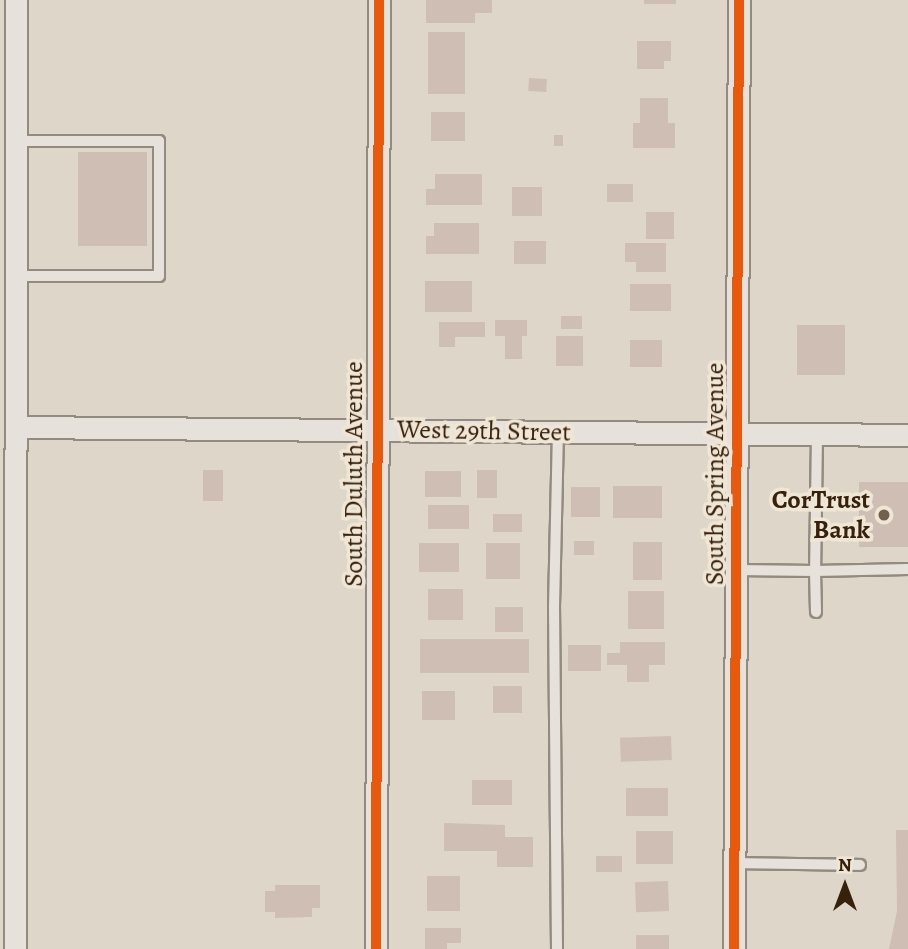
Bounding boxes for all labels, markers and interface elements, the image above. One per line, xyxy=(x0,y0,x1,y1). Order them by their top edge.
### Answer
street label: South Duluth Avenue xyxy=(338,361,370,587)
street label: South Spring Avenue xyxy=(699,363,731,585)
street label: West 29th Street xyxy=(397,414,571,448)
place label: CorTrust Bank xyxy=(772,484,870,546)
marker: CorTrust Bank xyxy=(876,507,892,523)
north arrow xyxy=(810,851,880,921)
text: N xyxy=(838,852,852,878)

